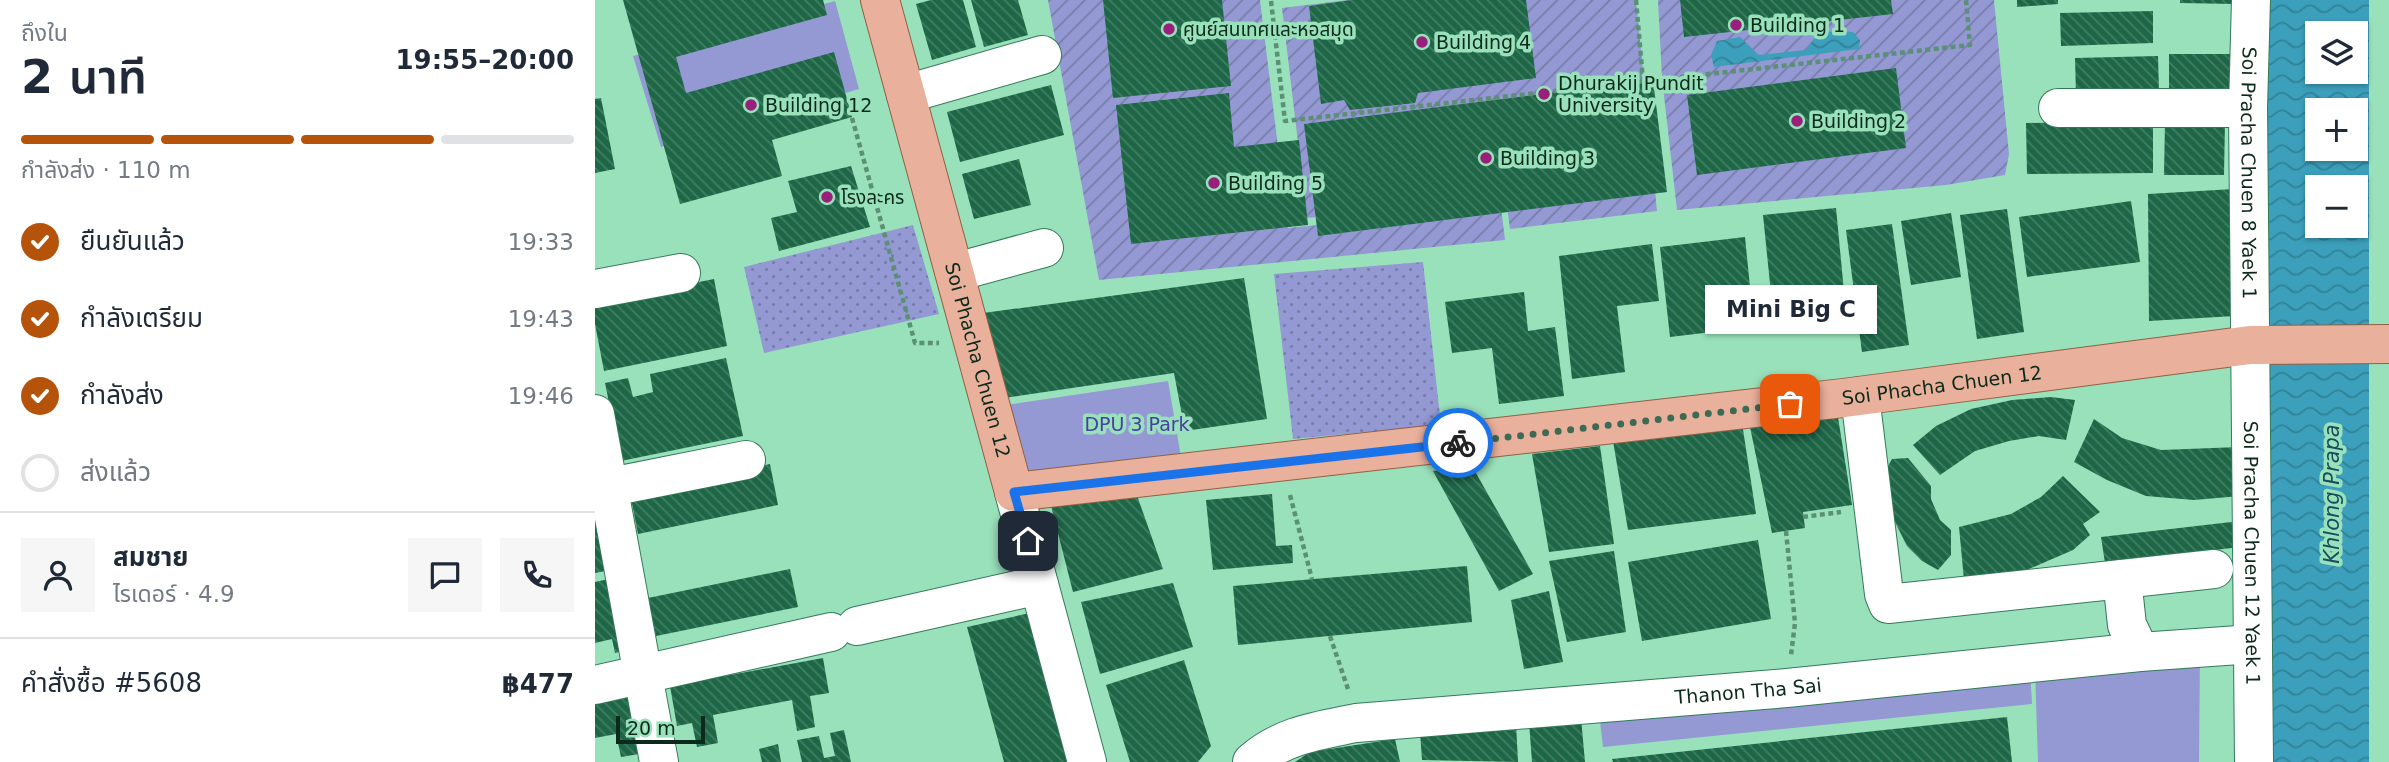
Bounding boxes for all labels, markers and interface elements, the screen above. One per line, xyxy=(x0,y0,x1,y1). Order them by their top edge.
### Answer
place label: Building 1 xyxy=(1750,14,1845,36)
marker: Building 1 xyxy=(1728,17,1744,33)
place label: ศูนย์สนเทศและหอสมุด xyxy=(1183,18,1354,42)
text: ถึงใน xyxy=(21,20,68,46)
marker: ศูนย์สนเทศและหอสมุด xyxy=(1161,21,1177,37)
map controls xyxy=(2305,21,2368,238)
button: layers xyxy=(2305,21,2368,84)
place label: Building 4 xyxy=(1436,31,1531,53)
marker: Building 4 xyxy=(1414,34,1430,50)
text: 19:55–20:00 xyxy=(395,45,574,75)
street label: Soi Pracha Chuen 8 Yaek 1 xyxy=(2237,46,2261,299)
text: 2 นาที xyxy=(21,50,147,104)
place label: Dhurakij Pundit University xyxy=(1558,72,1704,116)
marker: Dhurakij Pundit University xyxy=(1536,86,1552,102)
place label: Building 12 xyxy=(765,94,872,116)
marker: Building 12 xyxy=(743,97,759,113)
button: + xyxy=(2305,98,2368,161)
place label: Building 2 xyxy=(1811,110,1906,132)
marker: Building 2 xyxy=(1789,113,1805,129)
place label: Building 3 xyxy=(1500,147,1595,169)
marker: Building 3 xyxy=(1478,150,1494,166)
text: กำลังส่ง · 110 m xyxy=(21,157,191,183)
place label: Building 5 xyxy=(1228,172,1323,194)
marker: Building 5 xyxy=(1206,175,1222,191)
button: − xyxy=(2305,175,2368,238)
place label: โรงละคร xyxy=(841,186,904,208)
marker: โรงละคร xyxy=(819,189,835,205)
icon: check xyxy=(21,223,59,261)
text: ยืนยันแล้ว xyxy=(80,226,185,256)
text: 19:33 xyxy=(508,229,574,255)
street label: Soi Phacha Chuen 12 xyxy=(941,260,1015,460)
callout: Mini Big C xyxy=(1704,285,1876,334)
text: Mini Big C xyxy=(1726,296,1856,322)
icon: check xyxy=(21,300,59,338)
text: กำลังเตรียม xyxy=(80,303,203,333)
text: 19:43 xyxy=(508,306,574,332)
street label: Soi Phacha Chuen 12 xyxy=(1840,361,2043,409)
pin xyxy=(1760,374,1820,434)
icon: check xyxy=(21,377,59,415)
text: กำลังส่ง xyxy=(80,380,164,410)
text: 19:46 xyxy=(508,383,574,409)
icon: bag xyxy=(1771,385,1809,423)
courier xyxy=(1423,408,1493,478)
park label: DPU 3 Park xyxy=(1084,413,1190,435)
street label: Soi Pracha Chuen 12 Yaek 1 xyxy=(2240,420,2264,685)
icon: bike xyxy=(1439,424,1477,462)
water label: Khlong Prapa xyxy=(2320,424,2344,564)
text: ส่งแล้ว xyxy=(80,457,151,487)
pin xyxy=(998,511,1058,571)
icon: home xyxy=(1009,522,1047,560)
button: person xyxy=(21,538,95,612)
button: chat xyxy=(408,538,482,612)
button: phone xyxy=(500,538,574,612)
text: สมชาย xyxy=(113,542,189,572)
text: ไรเดอร์ · 4.9 xyxy=(113,581,235,607)
text: คำสั่งซื้อ #5608 xyxy=(21,668,202,698)
text: ฿477 xyxy=(502,669,574,699)
street label: Thanon Tha Sai xyxy=(1673,674,1823,708)
scale bar xyxy=(616,713,705,745)
text: 20 m xyxy=(627,717,676,739)

